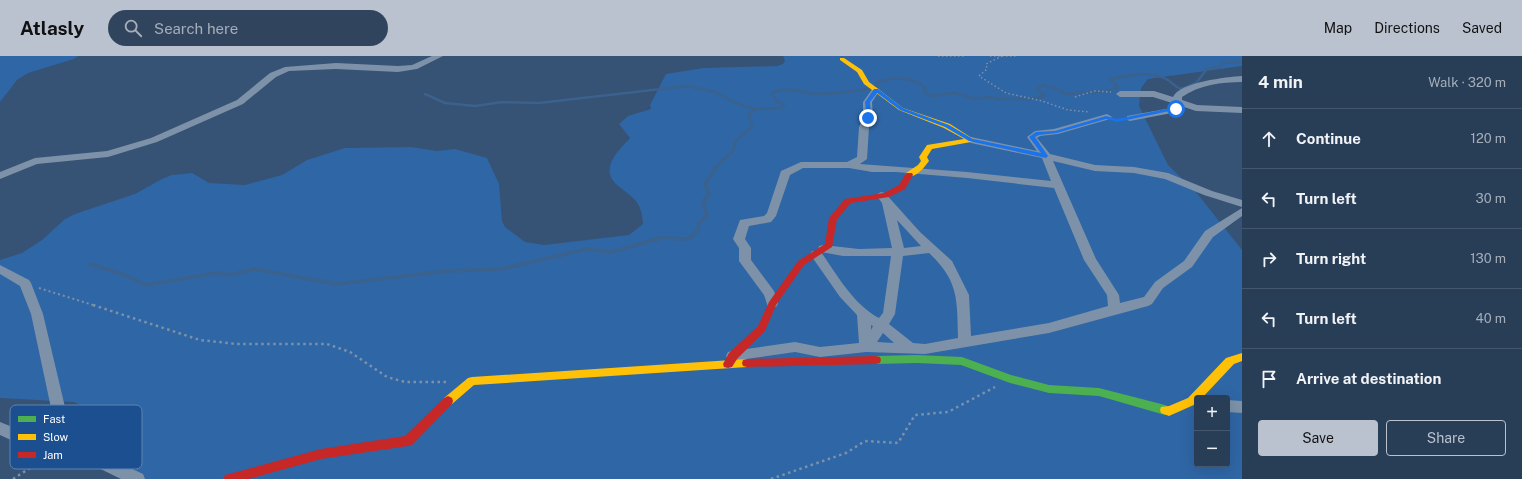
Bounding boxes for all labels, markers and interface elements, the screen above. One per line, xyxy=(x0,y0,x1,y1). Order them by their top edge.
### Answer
search box xyxy=(108,10,388,46)
text: Atlasly xyxy=(20,17,84,39)
icon: search xyxy=(122,17,144,39)
text: Search here xyxy=(154,20,238,37)
text: Map xyxy=(1324,20,1352,36)
text: Directions xyxy=(1374,20,1440,36)
text: Saved xyxy=(1462,20,1502,36)
text: 4 min xyxy=(1258,72,1303,92)
text: Walk · 320 m xyxy=(1428,75,1506,90)
route start xyxy=(1167,100,1185,118)
route end xyxy=(859,109,877,127)
icon: ahead xyxy=(1258,128,1280,150)
text: Continue xyxy=(1296,130,1361,147)
text: 120 m xyxy=(1471,131,1506,146)
icon: left xyxy=(1258,188,1280,210)
text: Turn left xyxy=(1296,190,1357,207)
text: 30 m xyxy=(1476,191,1506,206)
icon: right xyxy=(1258,248,1280,270)
text: Turn right xyxy=(1296,250,1366,267)
text: 130 m xyxy=(1470,251,1506,266)
icon: left xyxy=(1258,308,1280,330)
text: Turn left xyxy=(1296,310,1357,327)
text: 40 m xyxy=(1475,311,1506,326)
icon: arrive xyxy=(1258,368,1280,390)
text: Arrive at destination xyxy=(1296,370,1441,387)
map controls xyxy=(1194,395,1230,467)
button: + xyxy=(1194,395,1230,431)
legend xyxy=(10,405,142,469)
text: Fast xyxy=(43,413,65,425)
button: Save xyxy=(1258,420,1378,456)
button: Share xyxy=(1386,420,1506,456)
text: Slow xyxy=(43,431,69,443)
button: − xyxy=(1194,431,1230,467)
text: Jam xyxy=(43,449,63,461)

